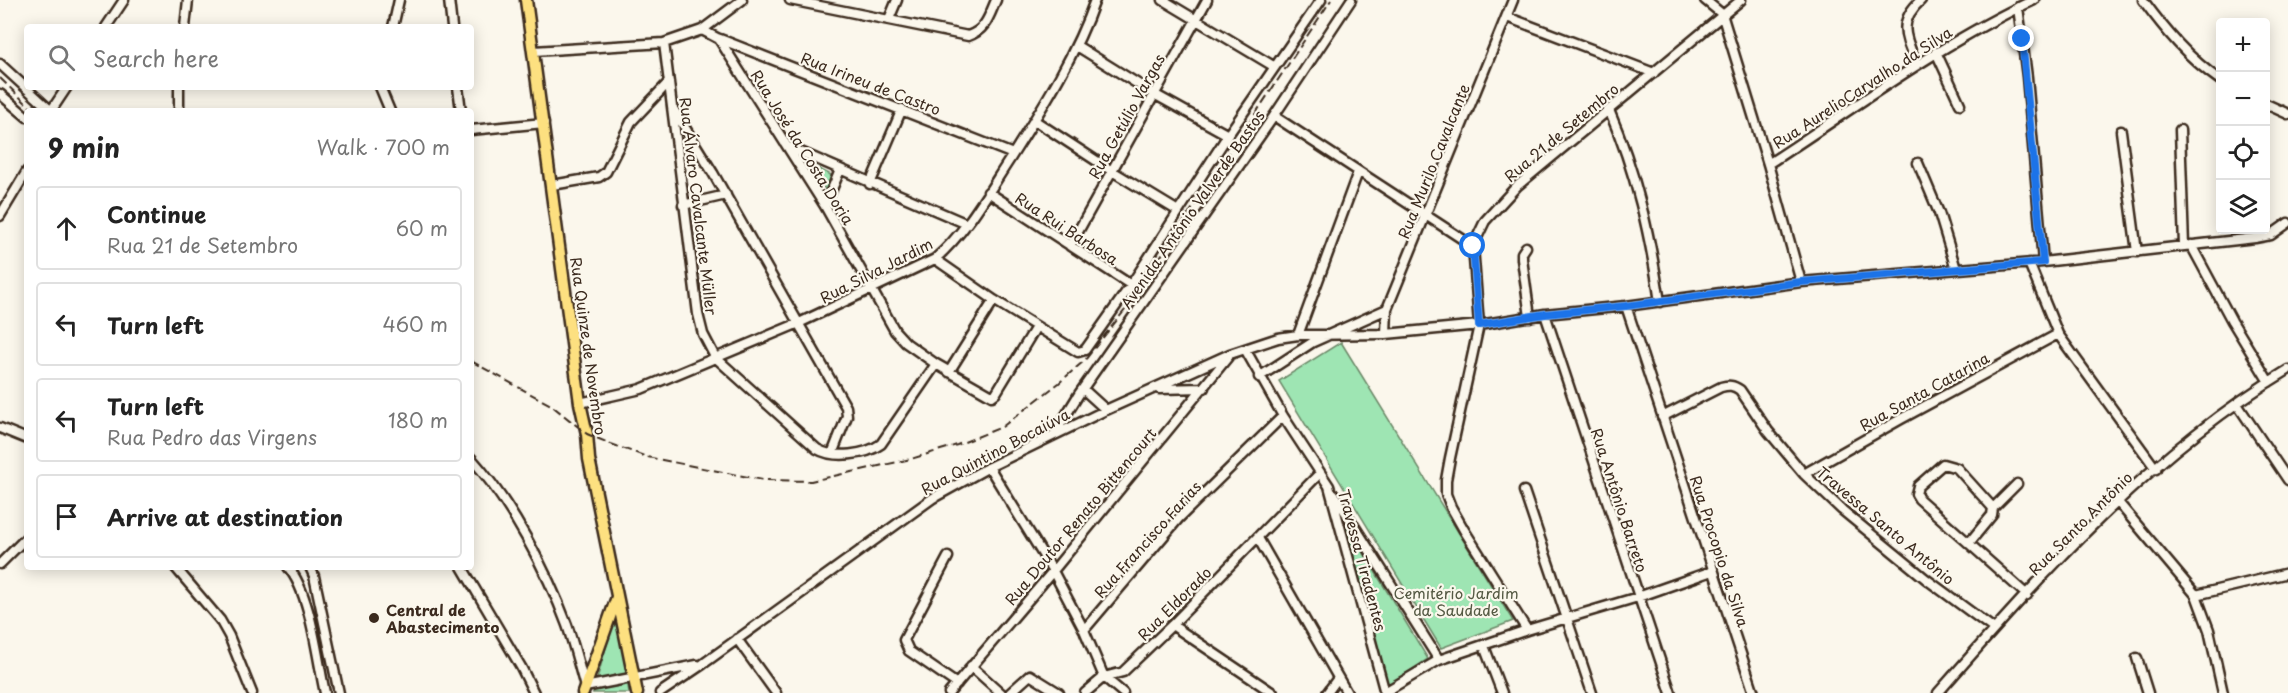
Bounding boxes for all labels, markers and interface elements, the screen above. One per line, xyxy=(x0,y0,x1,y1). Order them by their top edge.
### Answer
map controls xyxy=(2216,18,2270,234)
button: + xyxy=(2216,18,2270,72)
street label: Rua AurelioCarvalho da Silva xyxy=(1768,20,1957,154)
search box xyxy=(24,24,474,90)
route end xyxy=(2008,25,2034,51)
icon: search xyxy=(45,41,78,74)
text: Search here xyxy=(93,41,219,74)
street label: Rua Irineu de Castro xyxy=(798,46,944,120)
street label: Rua Getúlio Vargas xyxy=(1082,49,1170,183)
street label: Rua José da Costa Doria xyxy=(746,65,860,229)
button: − xyxy=(2216,72,2270,126)
street label: Rua 21 de Setembro xyxy=(1499,77,1623,187)
street label: Rua Murilo Cavalcante xyxy=(1391,80,1475,242)
street label: Rua Álvaro Cavalcante Müller xyxy=(674,96,724,316)
street label: Avenida Antônio Valverde Bastos xyxy=(1114,105,1270,313)
button: locate xyxy=(2216,126,2270,180)
text: 9 min xyxy=(48,128,120,167)
text: Walk · 700 m xyxy=(317,132,450,162)
button: layers xyxy=(2216,180,2270,234)
street label: Rua Rui Barbosa xyxy=(1011,186,1124,270)
text: Continue xyxy=(107,197,206,230)
icon: ahead xyxy=(50,212,83,245)
text: 60 m xyxy=(396,213,448,243)
text: Rua 21 de Setembro xyxy=(107,230,298,260)
street label: Rua Silva Jardim xyxy=(816,232,936,308)
route start xyxy=(1459,232,1485,258)
street label: Rua Quinze de Novembro xyxy=(565,256,613,436)
icon: left xyxy=(50,308,83,341)
text: Turn left xyxy=(107,308,204,341)
text: 460 m xyxy=(382,309,448,339)
street label: Rua Santa Catarina xyxy=(1855,345,1994,436)
text: Turn left xyxy=(107,389,204,422)
street label: Rua Quintino Bocaiúva xyxy=(917,402,1074,500)
icon: left xyxy=(50,404,83,437)
text: 180 m xyxy=(388,405,448,435)
text: Rua Pedro das Virgens xyxy=(107,422,317,452)
street label: Rua Doutor Renato Bittencourt xyxy=(999,422,1161,610)
street label: Rua Antônio Barreto xyxy=(1586,425,1654,575)
street label: Travessa Santo Antônio xyxy=(1812,460,1960,590)
street label: Rua Santo Antônio xyxy=(2023,466,2137,580)
street label: Rua Procopio da Silva xyxy=(1685,472,1756,630)
street label: Rua Francisco Farias xyxy=(1088,475,1206,603)
street label: Travessa Tiradentes xyxy=(1333,486,1393,634)
icon: arrive xyxy=(50,500,83,533)
text: Arrive at destination xyxy=(107,500,343,533)
street label: Rua Eldorado xyxy=(1132,561,1216,645)
park label: Cemitério Jardim da Saudade xyxy=(1393,581,1519,621)
place label: Central de Abastecimento xyxy=(385,598,500,638)
marker: Central de Abastecimento xyxy=(367,611,381,625)

